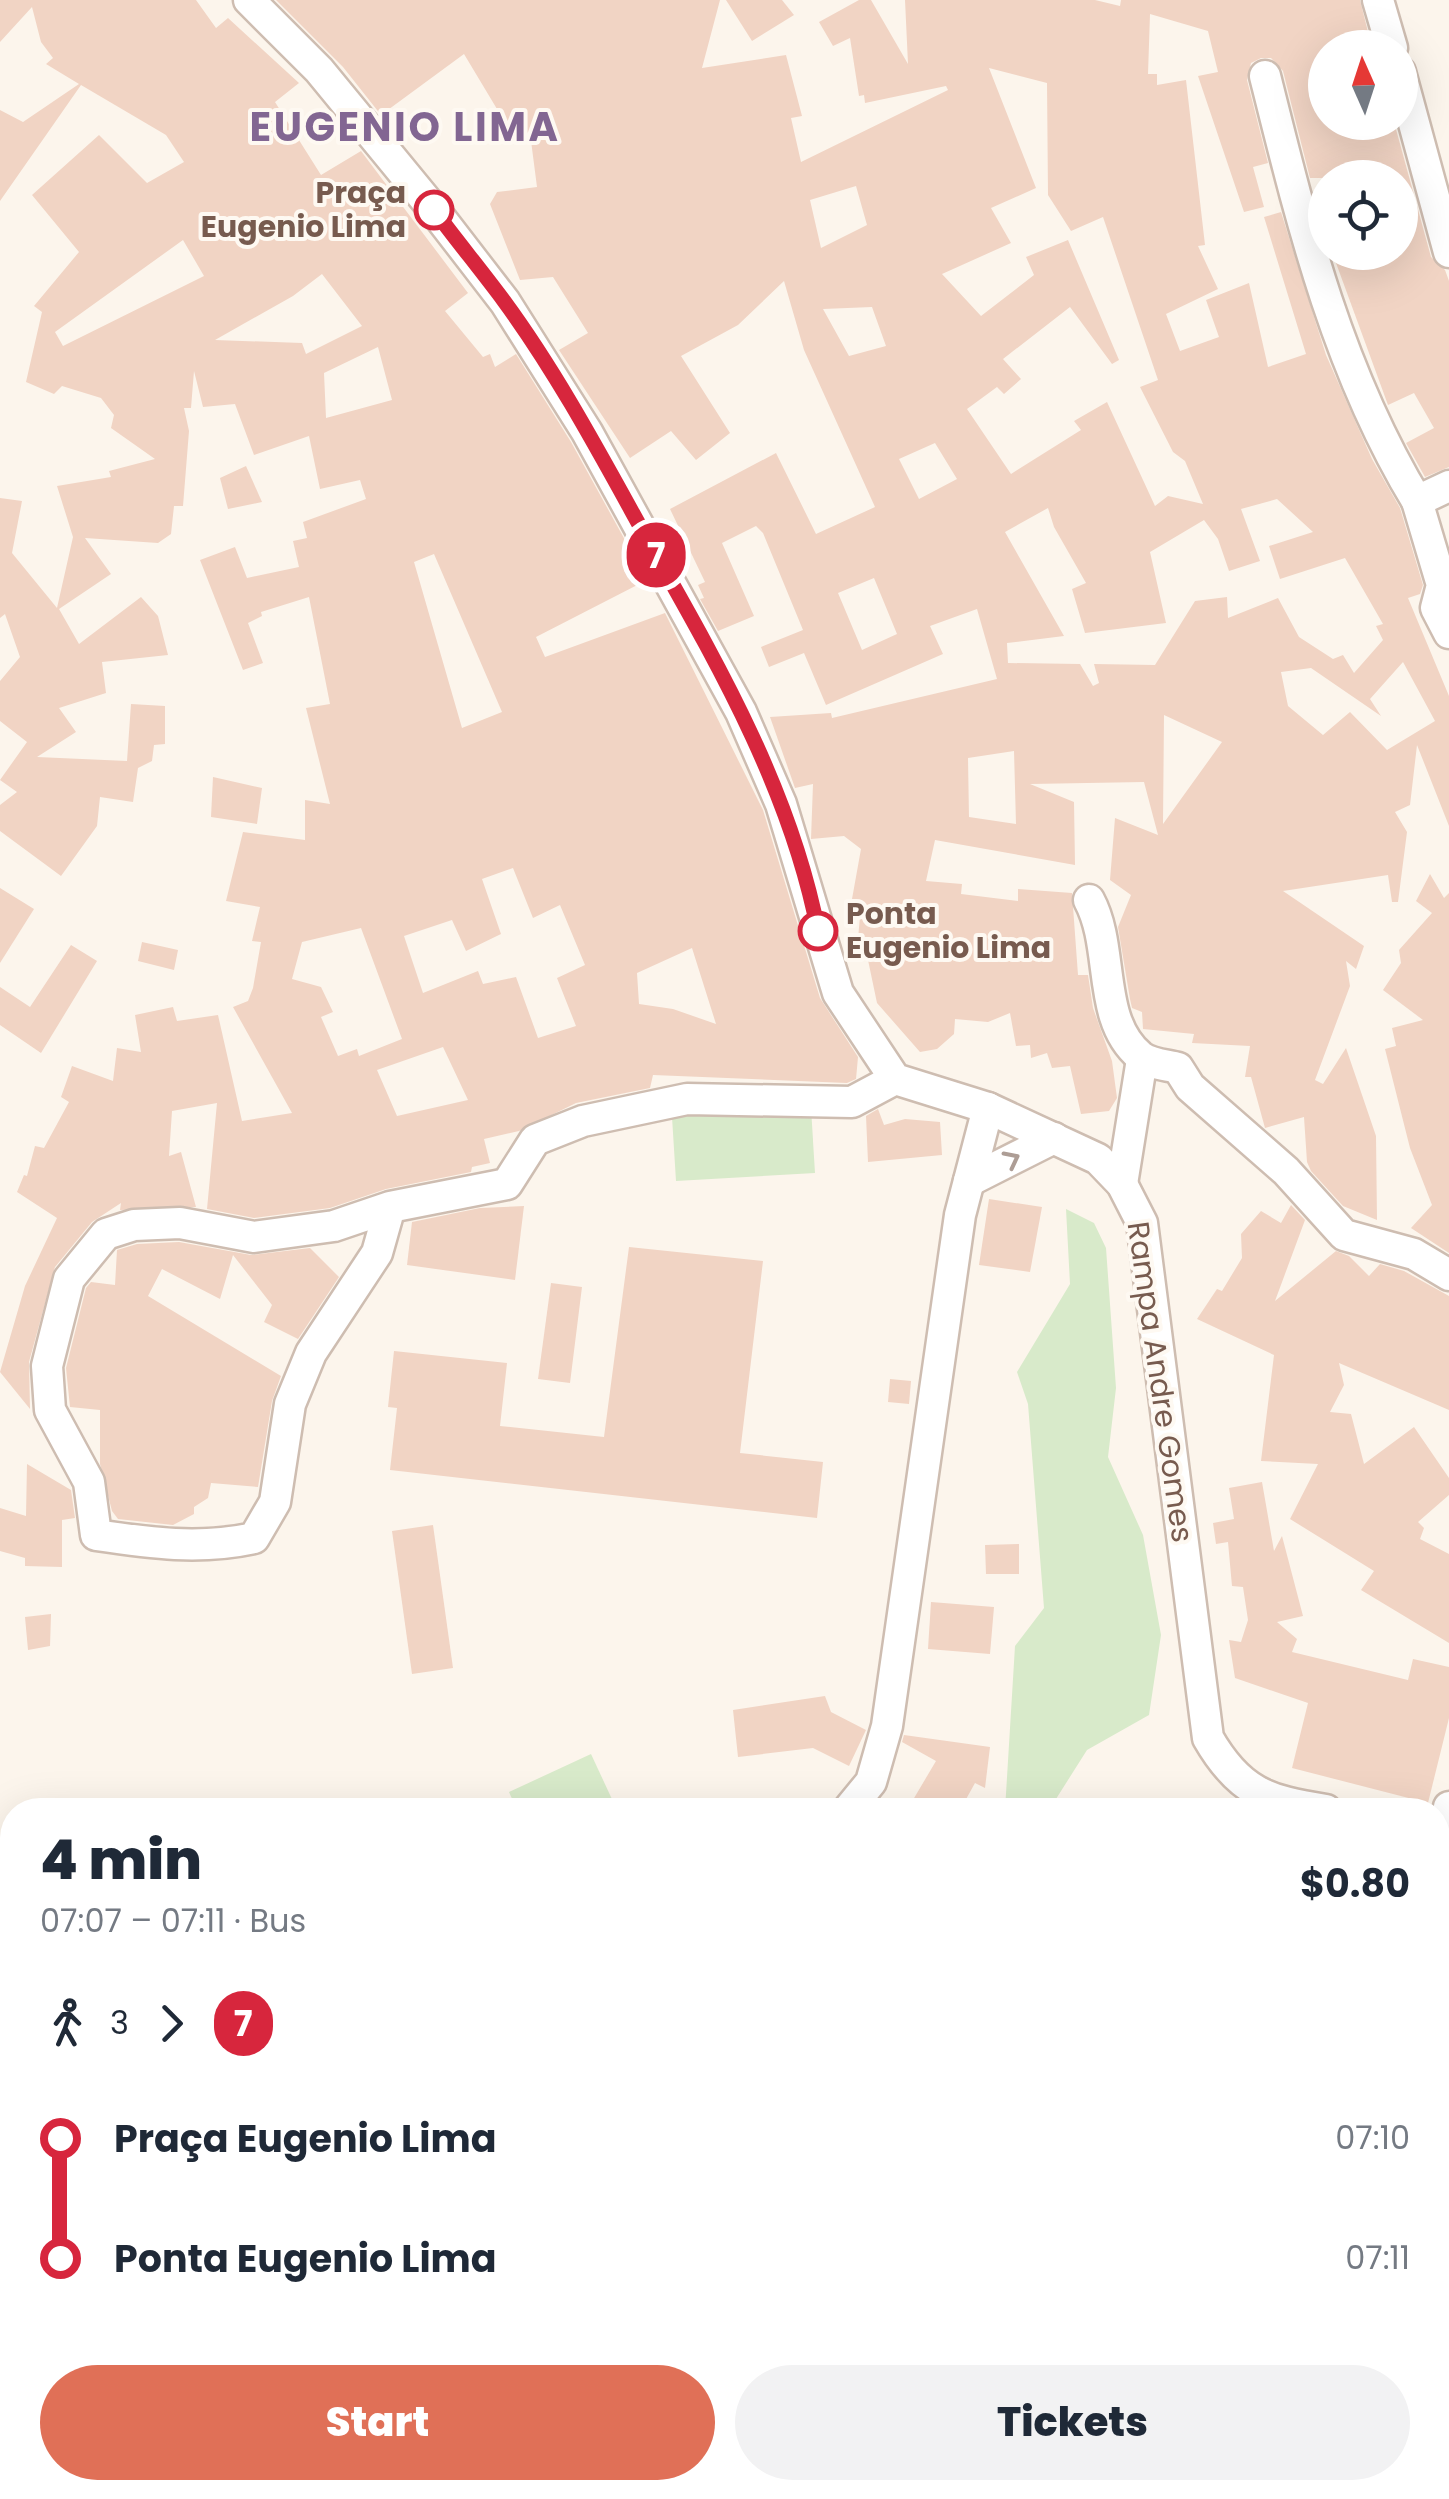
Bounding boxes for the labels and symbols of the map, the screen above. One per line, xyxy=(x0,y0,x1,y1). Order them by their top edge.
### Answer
north arrow xyxy=(1308,30,1418,140)
district label: EUGENIO LIMA xyxy=(250,99,560,155)
place label: Praça Eugenio Lima xyxy=(201,171,406,248)
marker: Praça Eugenio Lima xyxy=(415,191,453,229)
line badge: 7 xyxy=(624,522,688,588)
place label: Ponta Eugenio Lima xyxy=(846,892,1051,969)
marker: Ponta Eugenio Lima xyxy=(799,912,837,950)
one-way arrow xyxy=(1001,1152,1019,1171)
street label: Rampa Andre Gomes xyxy=(1117,1219,1204,1545)

